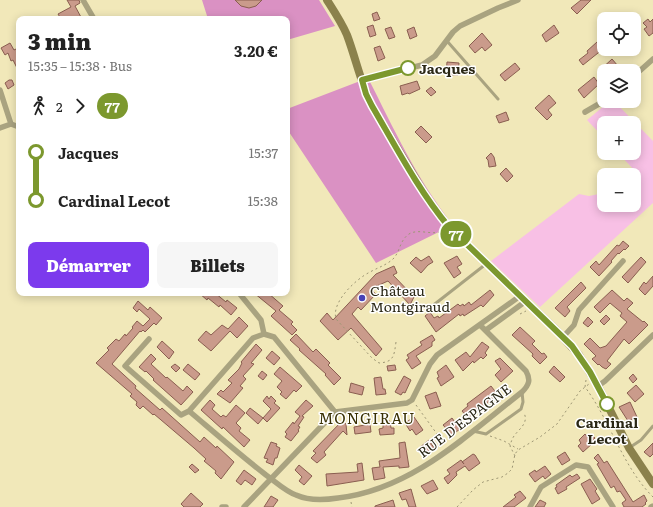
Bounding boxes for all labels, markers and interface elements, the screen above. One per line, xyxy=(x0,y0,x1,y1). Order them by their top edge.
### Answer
map controls xyxy=(597,12,641,212)
button: locate xyxy=(597,12,641,56)
text: 3 min xyxy=(28,24,91,57)
text: 3.20 € xyxy=(234,39,278,62)
text: 15:35 – 15:38 · Bus xyxy=(28,56,132,75)
place label: Jacques xyxy=(419,58,475,78)
marker: Jacques xyxy=(400,60,416,76)
button: layers xyxy=(597,64,641,108)
icon: walk xyxy=(28,95,50,117)
icon: forward xyxy=(69,95,91,117)
text: 77 xyxy=(105,96,120,116)
text: 2 xyxy=(56,97,63,116)
button: + xyxy=(597,116,641,160)
text: Jacques xyxy=(58,141,118,164)
text: 15:37 xyxy=(249,143,278,162)
button: − xyxy=(597,168,641,212)
text: Cardinal Lecot xyxy=(58,189,170,212)
text: 15:38 xyxy=(248,191,278,210)
line badge: 77 xyxy=(438,221,474,247)
text: 77 xyxy=(448,224,464,244)
button: Démarrer xyxy=(28,242,149,288)
button: Billets xyxy=(157,242,278,288)
place label: Château Montgiraud xyxy=(370,280,450,316)
marker: Château Montgiraud xyxy=(357,293,367,303)
street label: RUE D'ESPAGNE xyxy=(413,378,515,462)
marker: Cardinal Lecot xyxy=(599,396,615,412)
district label: MONGIRAU xyxy=(319,406,416,429)
place label: Cardinal Lecot xyxy=(576,412,638,448)

